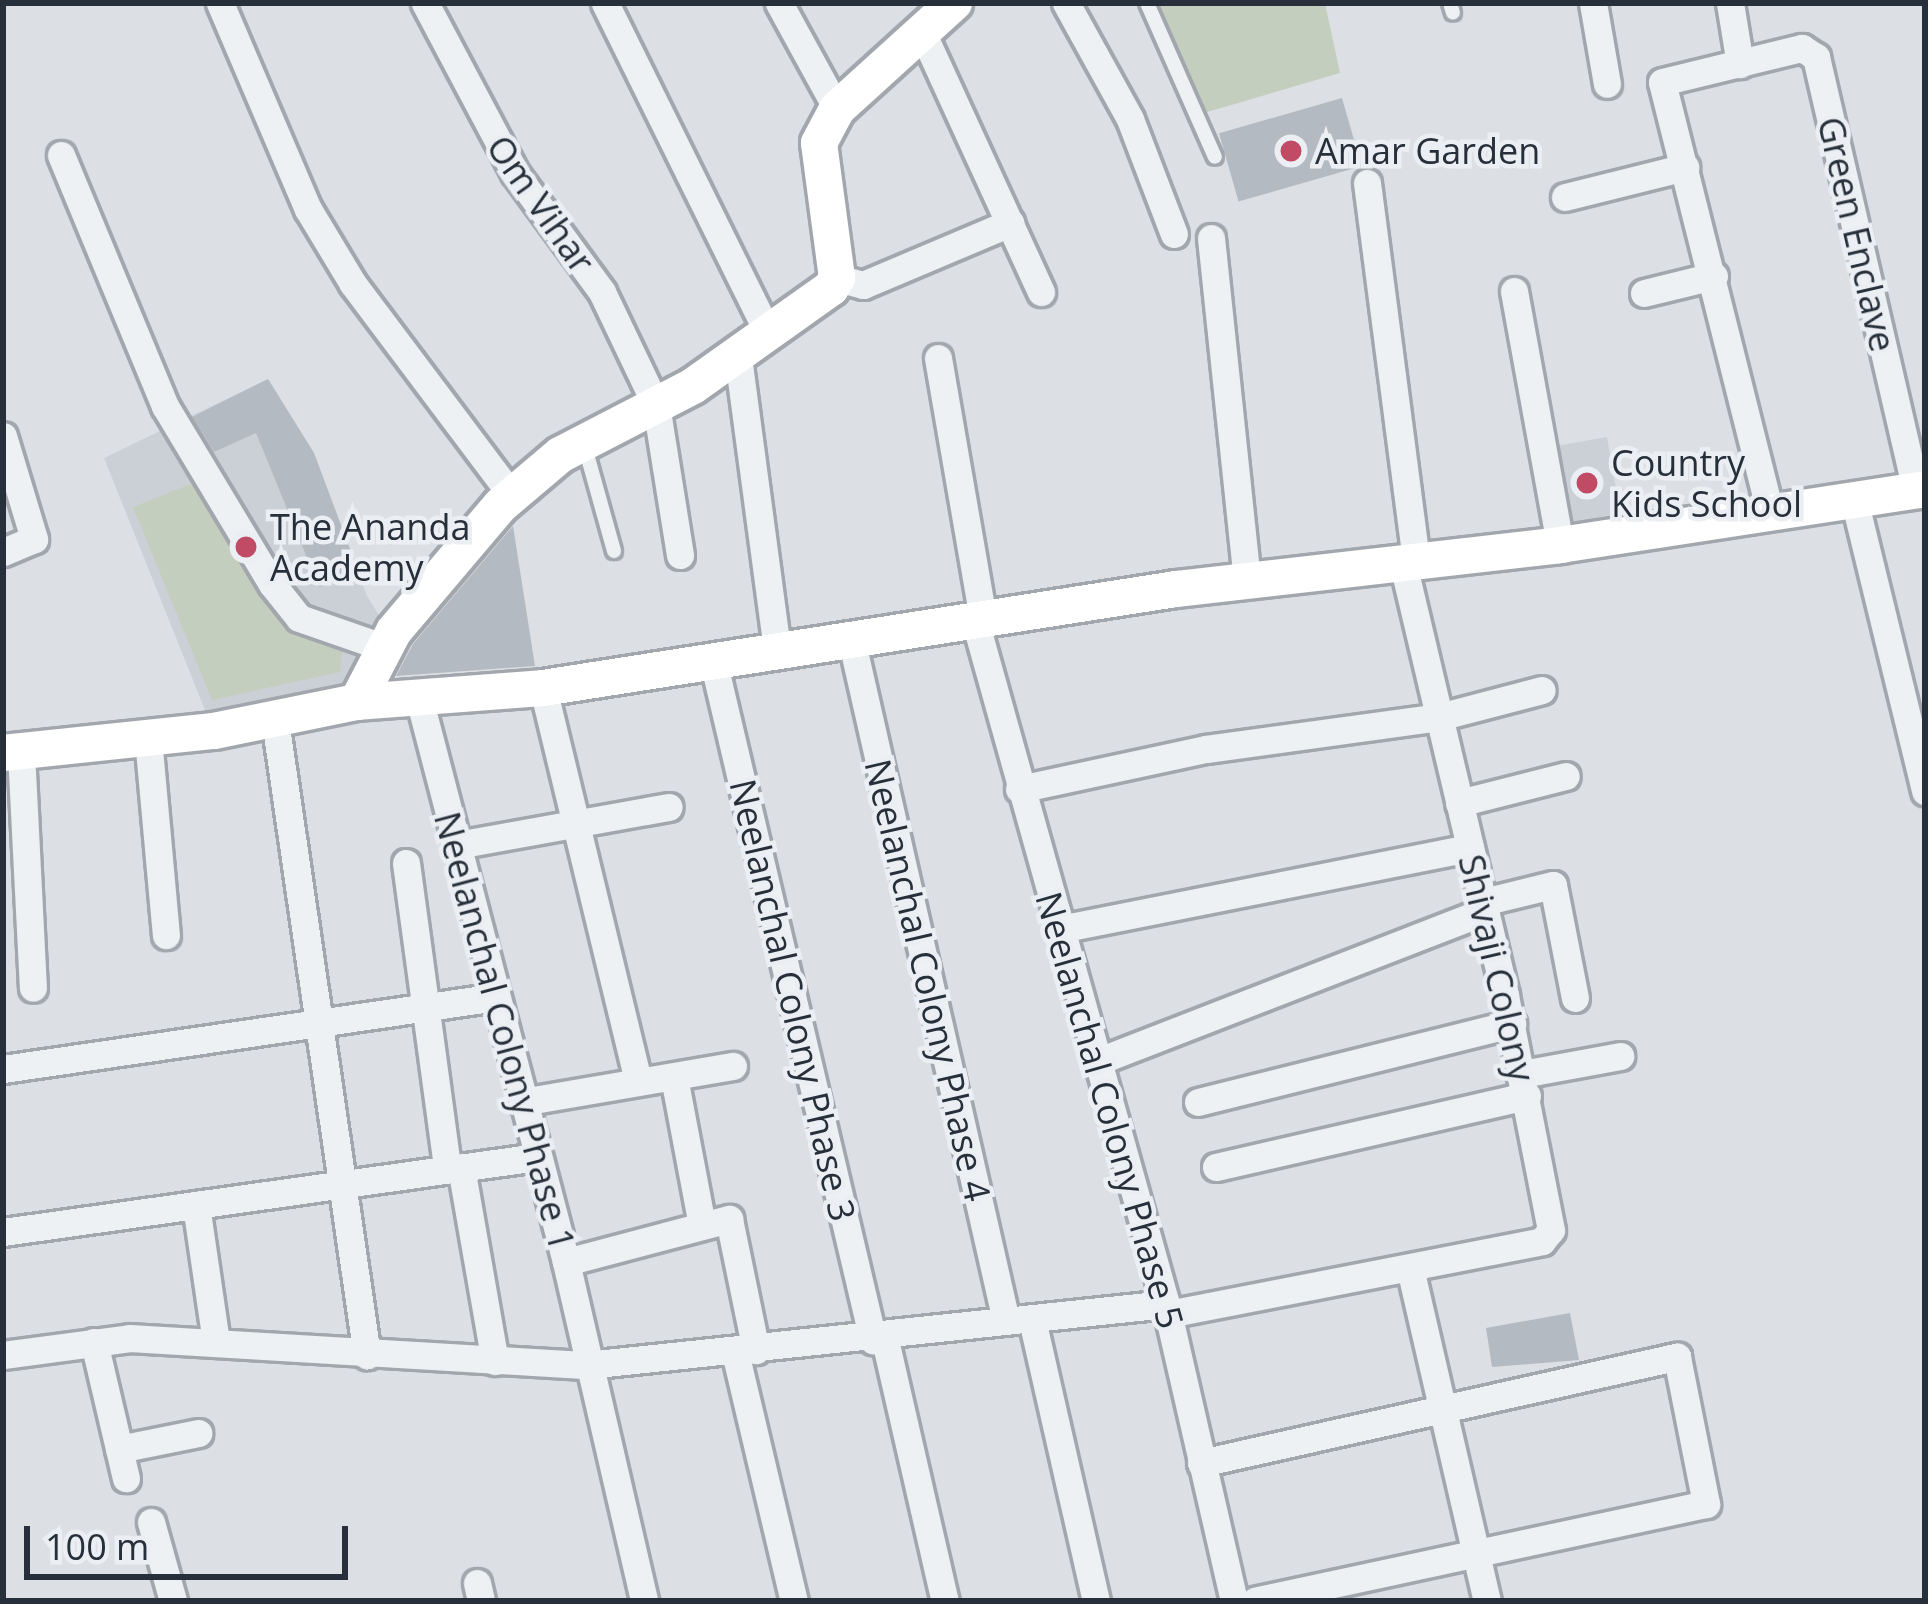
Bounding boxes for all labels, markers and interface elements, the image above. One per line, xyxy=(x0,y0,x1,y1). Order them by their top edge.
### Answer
street label: Green Enclave xyxy=(1809,113,1905,355)
street label: Om Vihar xyxy=(478,127,604,281)
place label: Amar Garden xyxy=(1315,129,1540,173)
marker: Amar Garden xyxy=(1278,138,1304,164)
place label: Country Kids School xyxy=(1611,440,1802,525)
marker: Country Kids School xyxy=(1574,470,1600,496)
place label: The Ananda Academy xyxy=(270,504,470,589)
marker: The Ananda Academy xyxy=(233,534,259,560)
street label: Neelanchal Colony Phase 4 xyxy=(856,755,1000,1205)
street label: Neelanchal Colony Phase 3 xyxy=(721,775,865,1225)
street label: Neelanchal Colony Phase 1 xyxy=(426,807,584,1255)
street label: Shivaji Colony xyxy=(1450,850,1544,1086)
street label: Neelanchal Colony Phase 5 xyxy=(1027,887,1193,1333)
scale bar xyxy=(30,1502,354,1576)
text: 100 m xyxy=(45,1522,149,1571)

